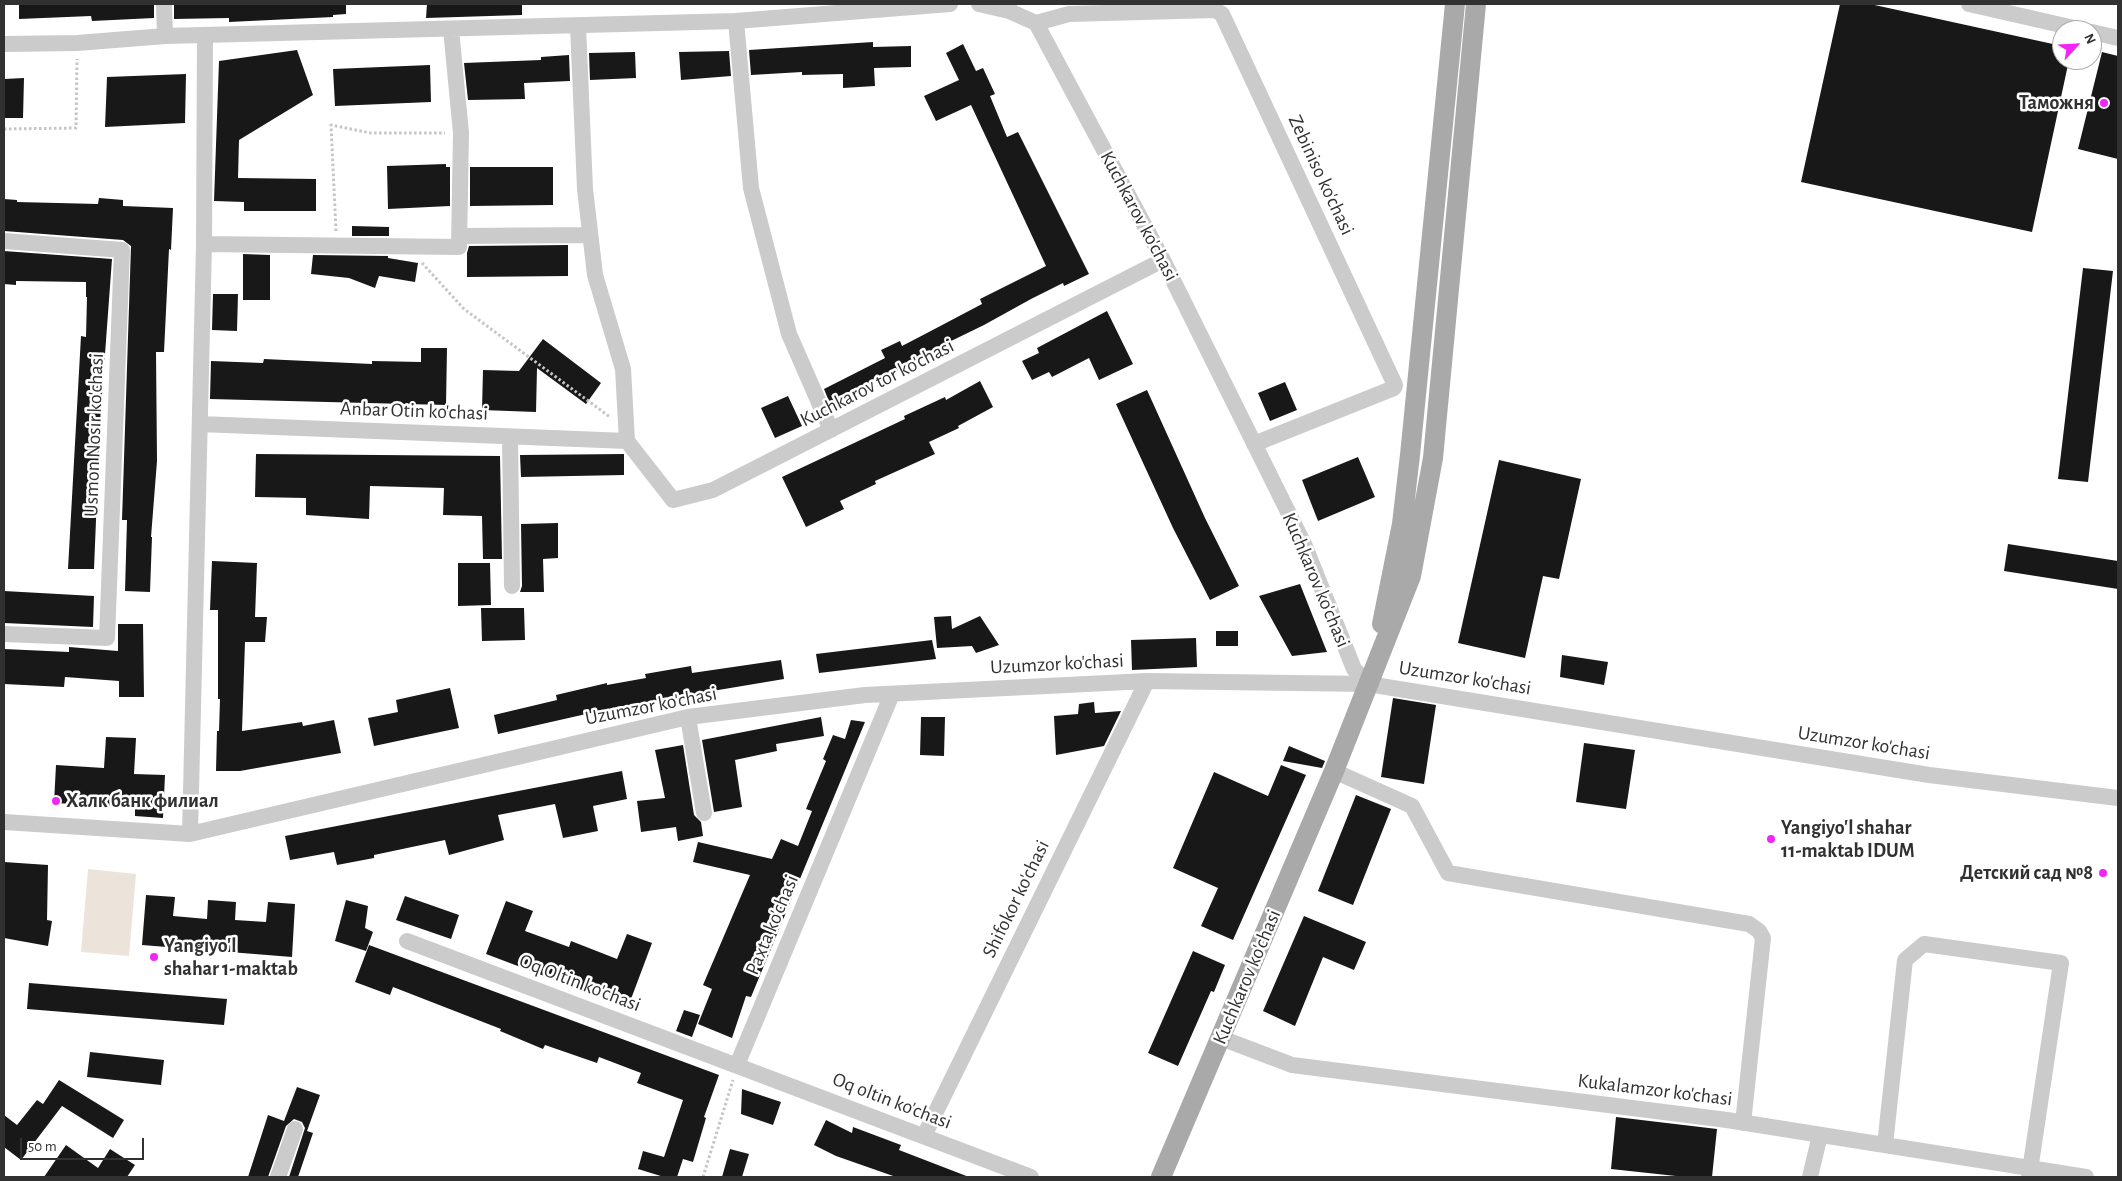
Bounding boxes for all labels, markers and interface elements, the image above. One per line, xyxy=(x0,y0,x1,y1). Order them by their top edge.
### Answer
north arrow xyxy=(2052,20,2102,70)
text: N xyxy=(2081,32,2098,46)
place label: Таможня xyxy=(2019,91,2094,115)
marker: Таможня xyxy=(2098,97,2110,109)
street label: Zebiniso ko'chasi xyxy=(1283,111,1359,239)
street label: Kuchkarov ko'chasi xyxy=(1095,147,1183,285)
street label: Kuchkarov tor ko'chasi xyxy=(796,334,958,432)
street label: Usmon Nosir ko'chasi xyxy=(79,353,109,517)
street label: Anbar Otin ko'chasi xyxy=(340,396,488,426)
street label: Kuchkarov ko'chasi xyxy=(1277,509,1355,651)
street label: Uzumzor ko'chasi xyxy=(990,649,1124,679)
street label: Uzumzor ko'chasi xyxy=(1397,656,1533,700)
street label: Uzumzor ko'chasi xyxy=(583,681,719,731)
street label: Uzumzor ko'chasi xyxy=(1796,721,1932,765)
place label: Халк банк филиал xyxy=(66,789,219,813)
marker: Халк банк филиал xyxy=(50,795,62,807)
place label: Yangiyo'l shahar 11-maktab IDUM xyxy=(1781,816,1915,863)
marker: Yangiyo'l shahar 11-maktab IDUM xyxy=(1765,833,1777,845)
street label: Shifokor ko'chasi xyxy=(977,836,1055,962)
place label: Детский сад №8 xyxy=(1960,861,2093,885)
marker: Детский сад №8 xyxy=(2097,867,2109,879)
street label: Paxta ko'chasi xyxy=(740,871,804,979)
street label: Kuchkarov ko'chasi xyxy=(1208,906,1286,1048)
place label: Yangiyo'l shahar 1-maktab xyxy=(164,934,298,981)
street label: Oq Oltin ko'chasi xyxy=(516,949,644,1017)
marker: Yangiyo'l shahar 1-maktab xyxy=(148,951,160,963)
street label: Oq oltin ko'chasi xyxy=(829,1067,955,1135)
street label: Kukalamzor ko'chasi xyxy=(1576,1069,1734,1111)
scale bar xyxy=(22,1128,146,1160)
text: 50 m xyxy=(28,1139,57,1154)

